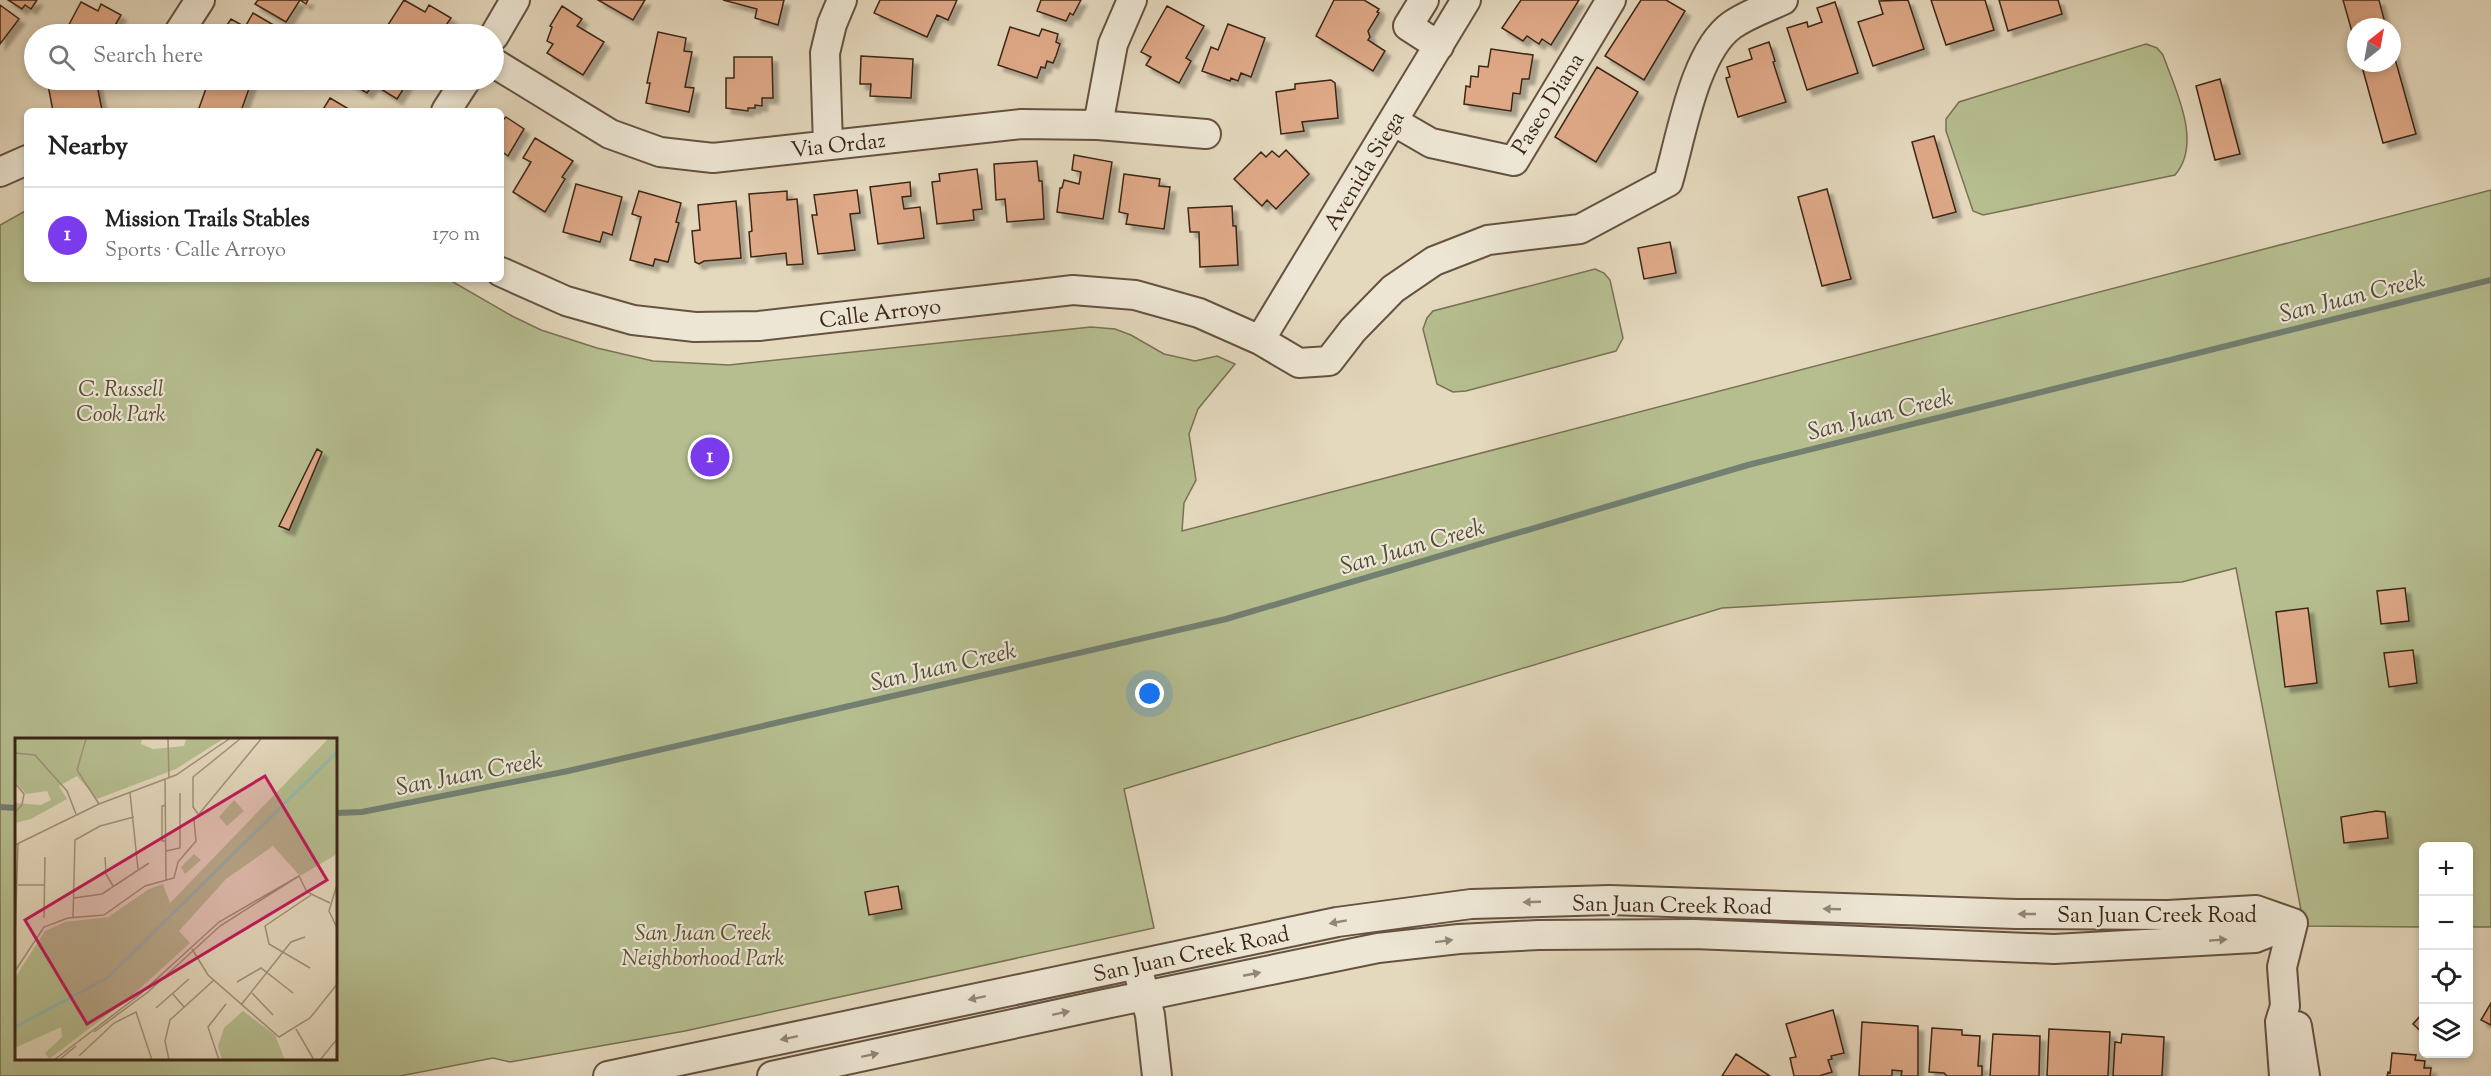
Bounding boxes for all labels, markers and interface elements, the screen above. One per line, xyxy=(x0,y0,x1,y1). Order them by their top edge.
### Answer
north arrow xyxy=(2347,18,2401,72)
search box xyxy=(24,24,504,90)
icon: search xyxy=(45,41,78,74)
text: Search here xyxy=(93,41,203,73)
street label: Paseo Diana xyxy=(1506,47,1594,162)
street label: Avenida Siega xyxy=(1317,106,1414,237)
street label: Via Ordaz xyxy=(789,126,887,168)
text: Nearby xyxy=(48,129,128,166)
text: Mission Trails Stables xyxy=(105,205,310,237)
text: 1 xyxy=(64,221,71,250)
text: 170 m xyxy=(432,221,480,250)
text: Sports · Calle Arroyo xyxy=(105,237,286,266)
water label: San Juan Creek xyxy=(2276,263,2429,332)
street label: Calle Arroyo xyxy=(818,292,943,338)
park label: C. Russell Cook Park xyxy=(76,375,166,432)
water label: San Juan Creek xyxy=(1804,381,1957,450)
pin: 1 xyxy=(690,434,730,480)
water label: San Juan Creek xyxy=(1336,511,1489,585)
water label: San Juan Creek xyxy=(867,635,1020,701)
your location xyxy=(1135,679,1164,708)
inset map xyxy=(15,738,338,1061)
water label: San Juan Creek xyxy=(393,744,546,806)
map controls xyxy=(2419,842,2473,1058)
button: + xyxy=(2419,842,2473,896)
street label: San Juan Creek Road xyxy=(1572,889,1772,925)
button: − xyxy=(2419,896,2473,950)
one-way arrow xyxy=(1522,898,1541,907)
street label: San Juan Creek Road xyxy=(2057,901,2257,933)
one-way arrow xyxy=(1822,904,1841,913)
one-way arrow xyxy=(2017,909,2036,919)
one-way arrow xyxy=(1328,918,1347,927)
park label: San Juan Creek Neighborhood Park xyxy=(622,919,785,976)
street label: San Juan Creek Road xyxy=(1090,919,1293,992)
one-way arrow xyxy=(1434,936,1453,946)
one-way arrow xyxy=(2209,936,2228,945)
button: locate xyxy=(2419,950,2473,1004)
one-way arrow xyxy=(1243,969,1262,978)
one-way arrow xyxy=(967,994,986,1003)
button: layers xyxy=(2419,1004,2473,1058)
one-way arrow xyxy=(1052,1008,1070,1018)
one-way arrow xyxy=(779,1034,798,1043)
one-way arrow xyxy=(861,1049,879,1059)

